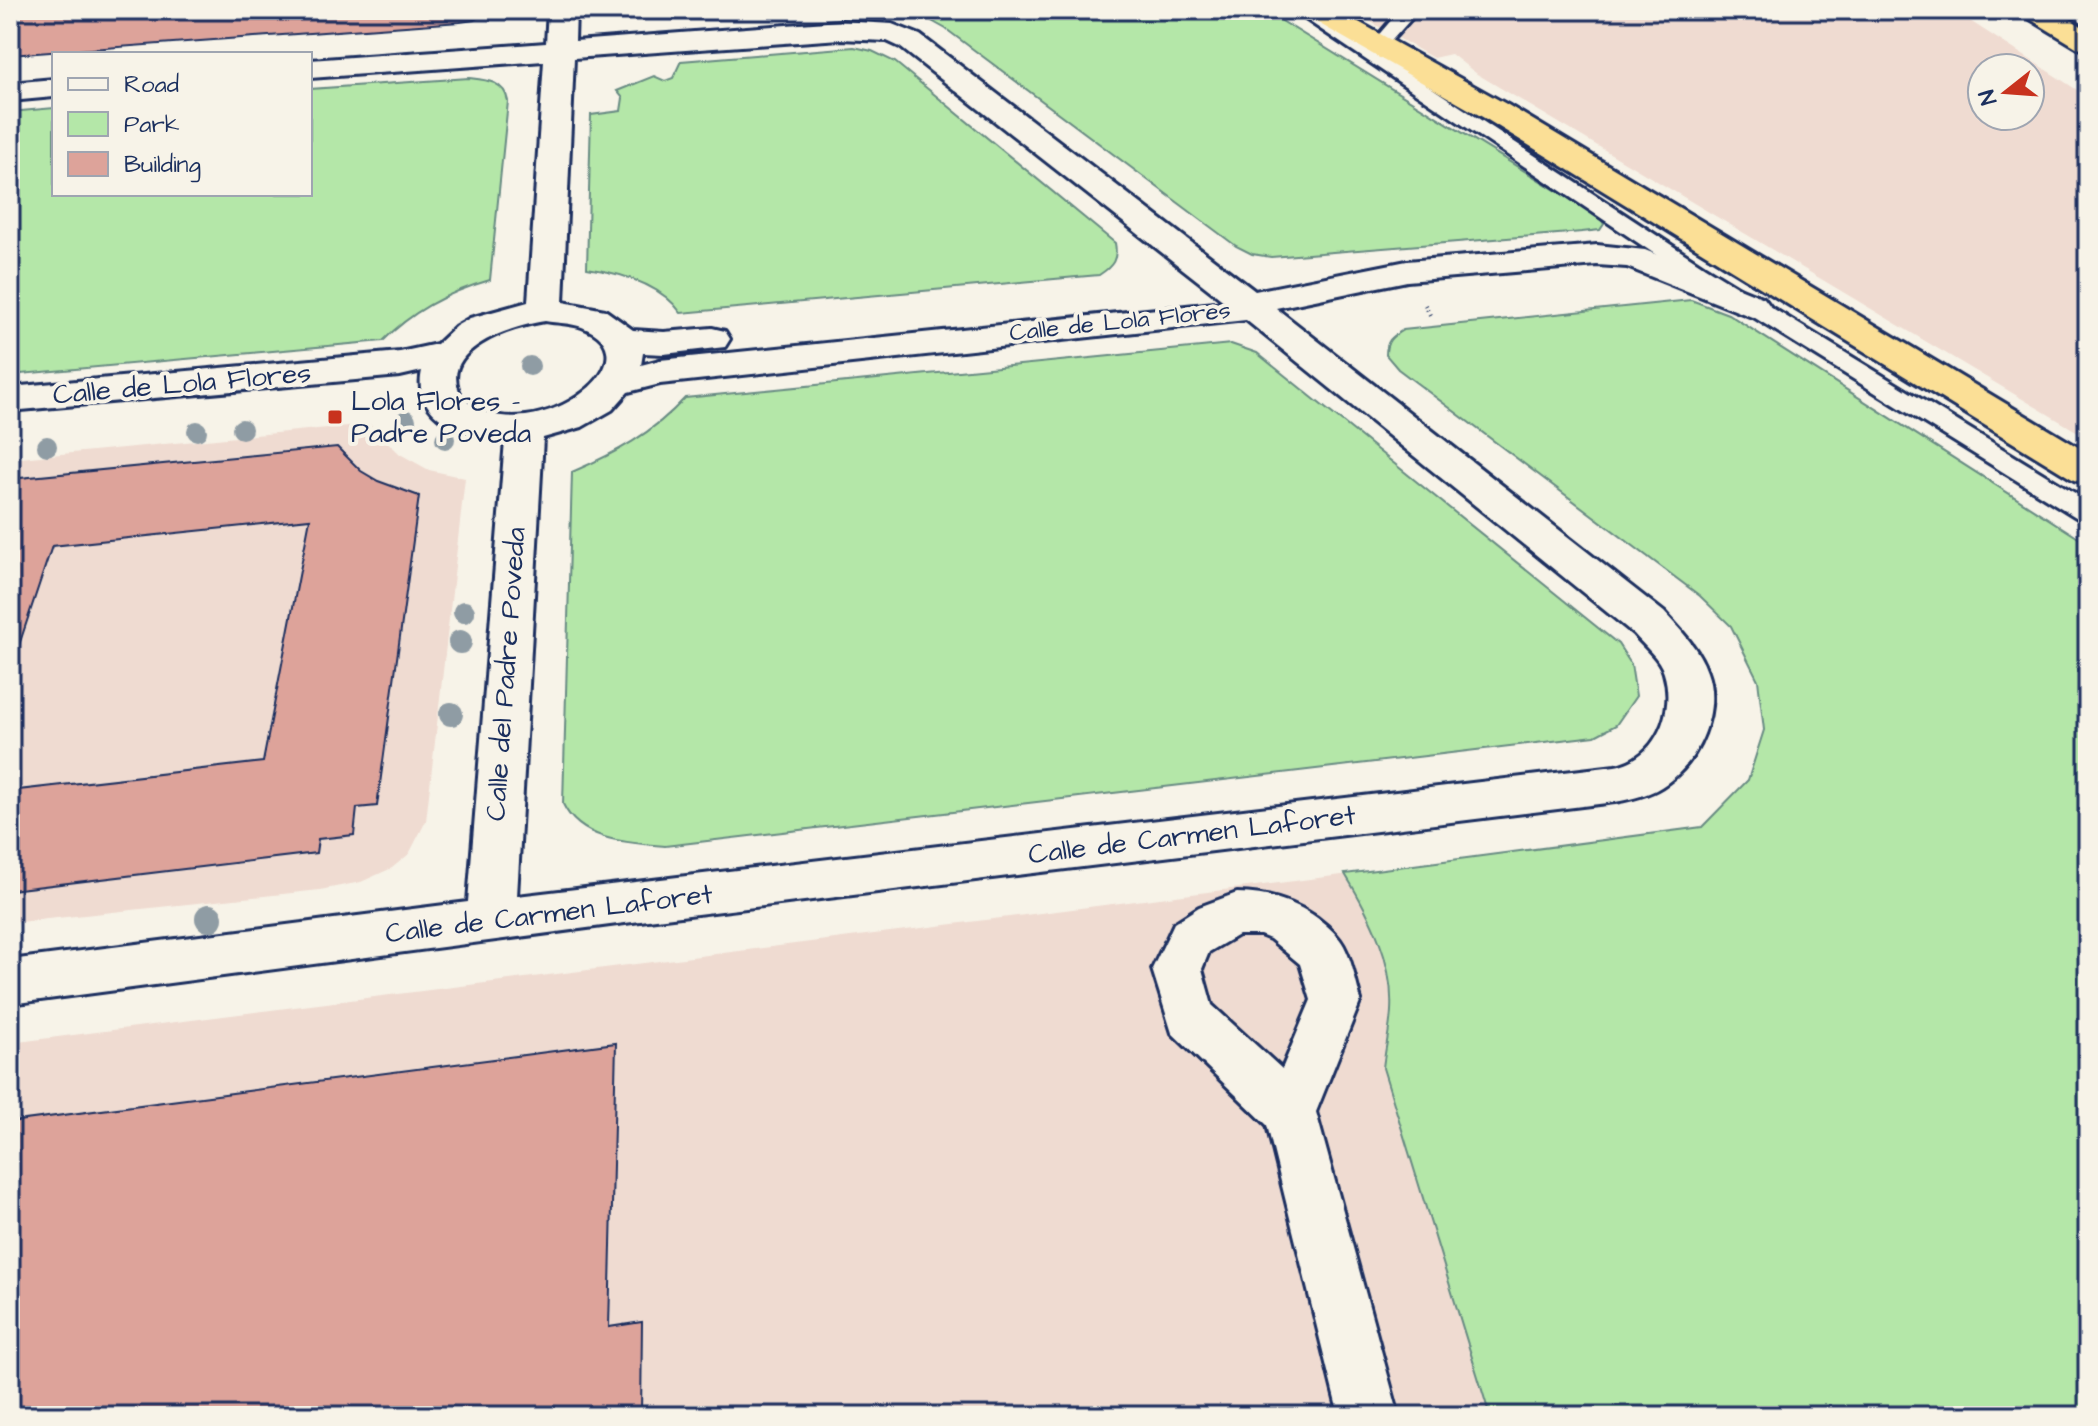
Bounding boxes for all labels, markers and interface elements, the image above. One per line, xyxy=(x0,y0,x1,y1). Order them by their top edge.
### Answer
legend xyxy=(52,52,312,196)
north arrow xyxy=(1966,52,2046,132)
text: Road xyxy=(124,68,179,102)
text: N xyxy=(1971,86,2005,109)
text: Park xyxy=(124,108,180,142)
text: Building xyxy=(124,148,201,183)
street label: Calle de Lola Flores xyxy=(1008,293,1232,351)
street label: Calle de Lola Flores xyxy=(51,353,313,415)
place label: Lola Flores - Padre Poveda xyxy=(351,382,531,453)
marker: Lola Flores - Padre Poveda xyxy=(326,408,344,426)
street label: Calle del Padre Poveda xyxy=(476,526,536,822)
street label: Calle de Carmen Laforet xyxy=(1026,795,1359,874)
street label: Calle de Carmen Laforet xyxy=(383,874,716,953)

